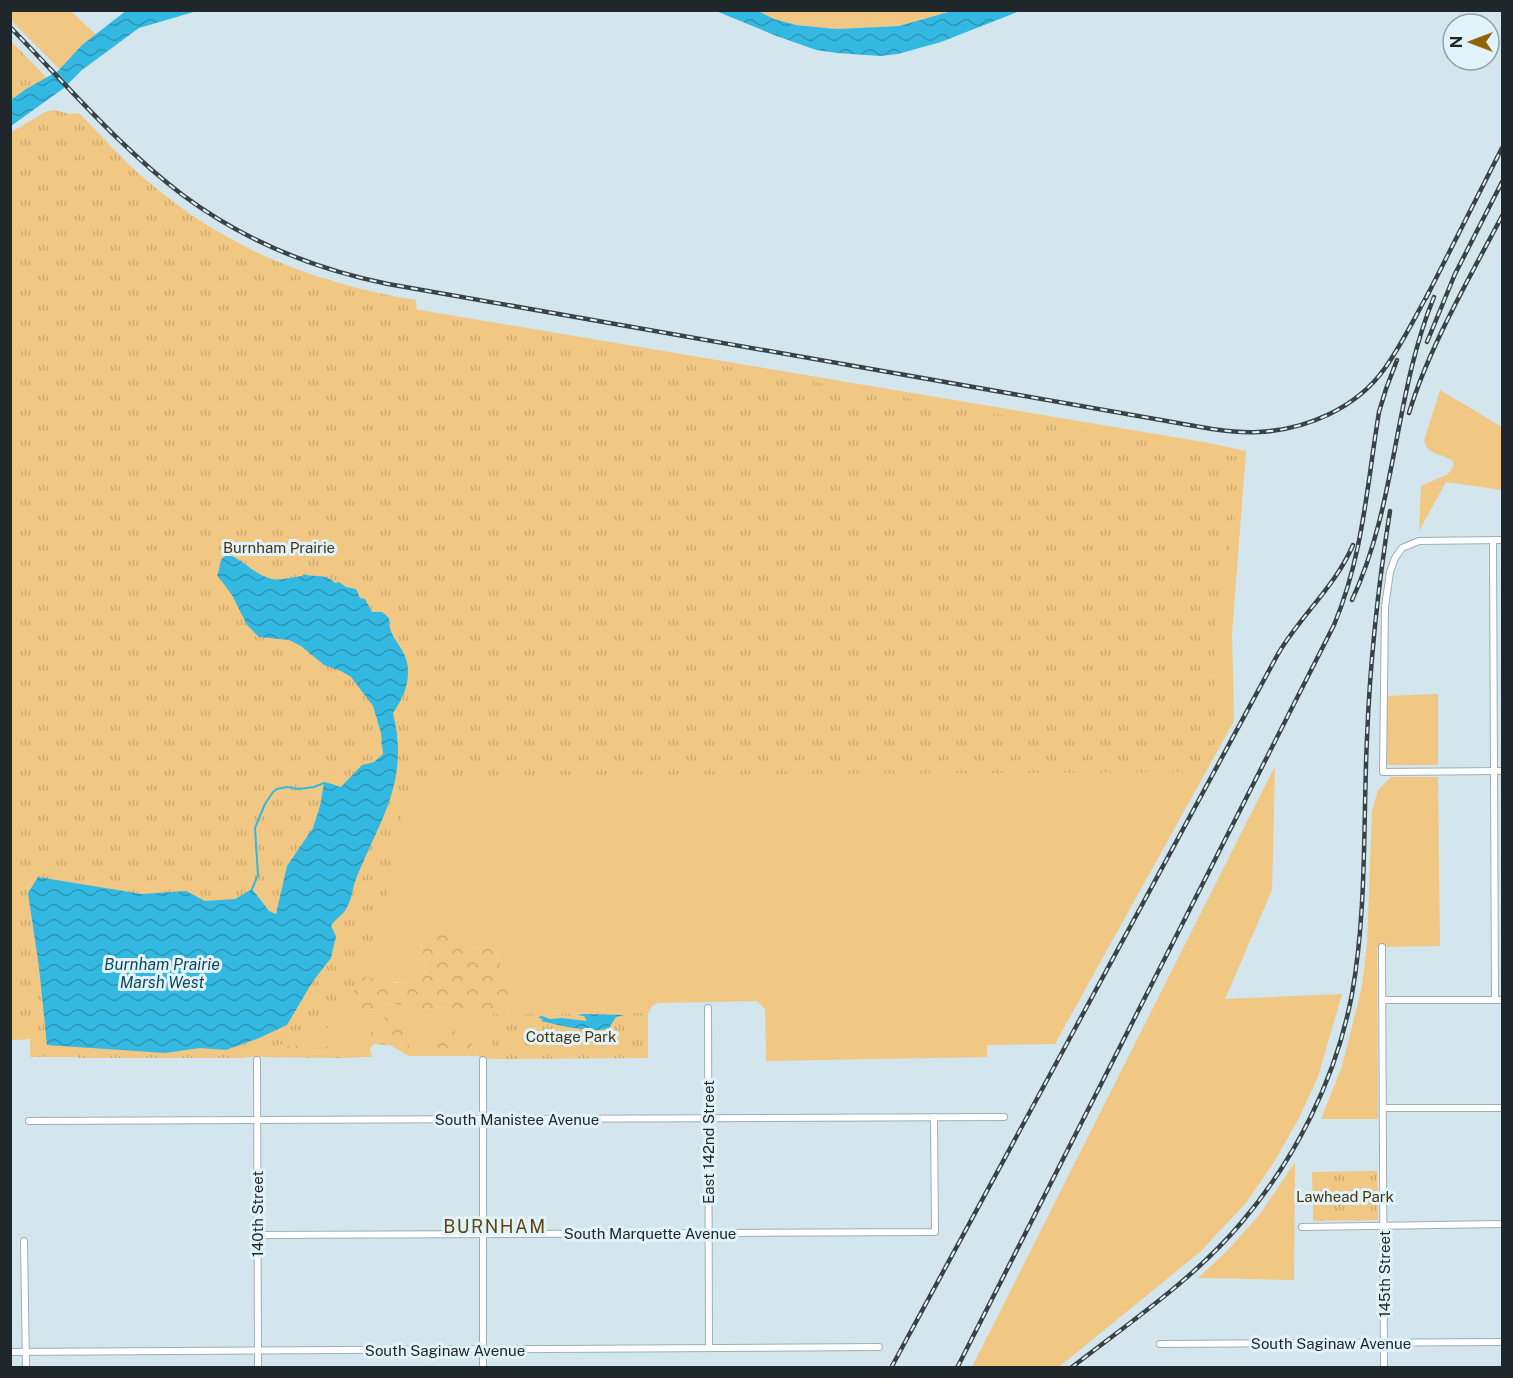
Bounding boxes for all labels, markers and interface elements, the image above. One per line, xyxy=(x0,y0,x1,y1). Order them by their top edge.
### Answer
north arrow xyxy=(1441,12,1501,72)
text: N xyxy=(1447,36,1466,48)
park label: Burnham Prairie xyxy=(223,539,335,556)
water label: Burnham Prairie Marsh West xyxy=(104,955,220,992)
park label: Cottage Park xyxy=(526,1028,616,1045)
street label: East 142nd Street xyxy=(700,1080,717,1204)
street label: South Manistee Avenue xyxy=(435,1111,599,1128)
street label: 140th Street xyxy=(249,1171,266,1257)
park label: Lawhead Park xyxy=(1296,1188,1394,1205)
district label: BURNHAM xyxy=(443,1216,547,1237)
street label: South Marquette Avenue xyxy=(564,1225,736,1242)
street label: 145th Street xyxy=(1376,1230,1393,1317)
street label: South Saginaw Avenue xyxy=(1251,1335,1411,1352)
street label: South Saginaw Avenue xyxy=(365,1342,525,1359)

